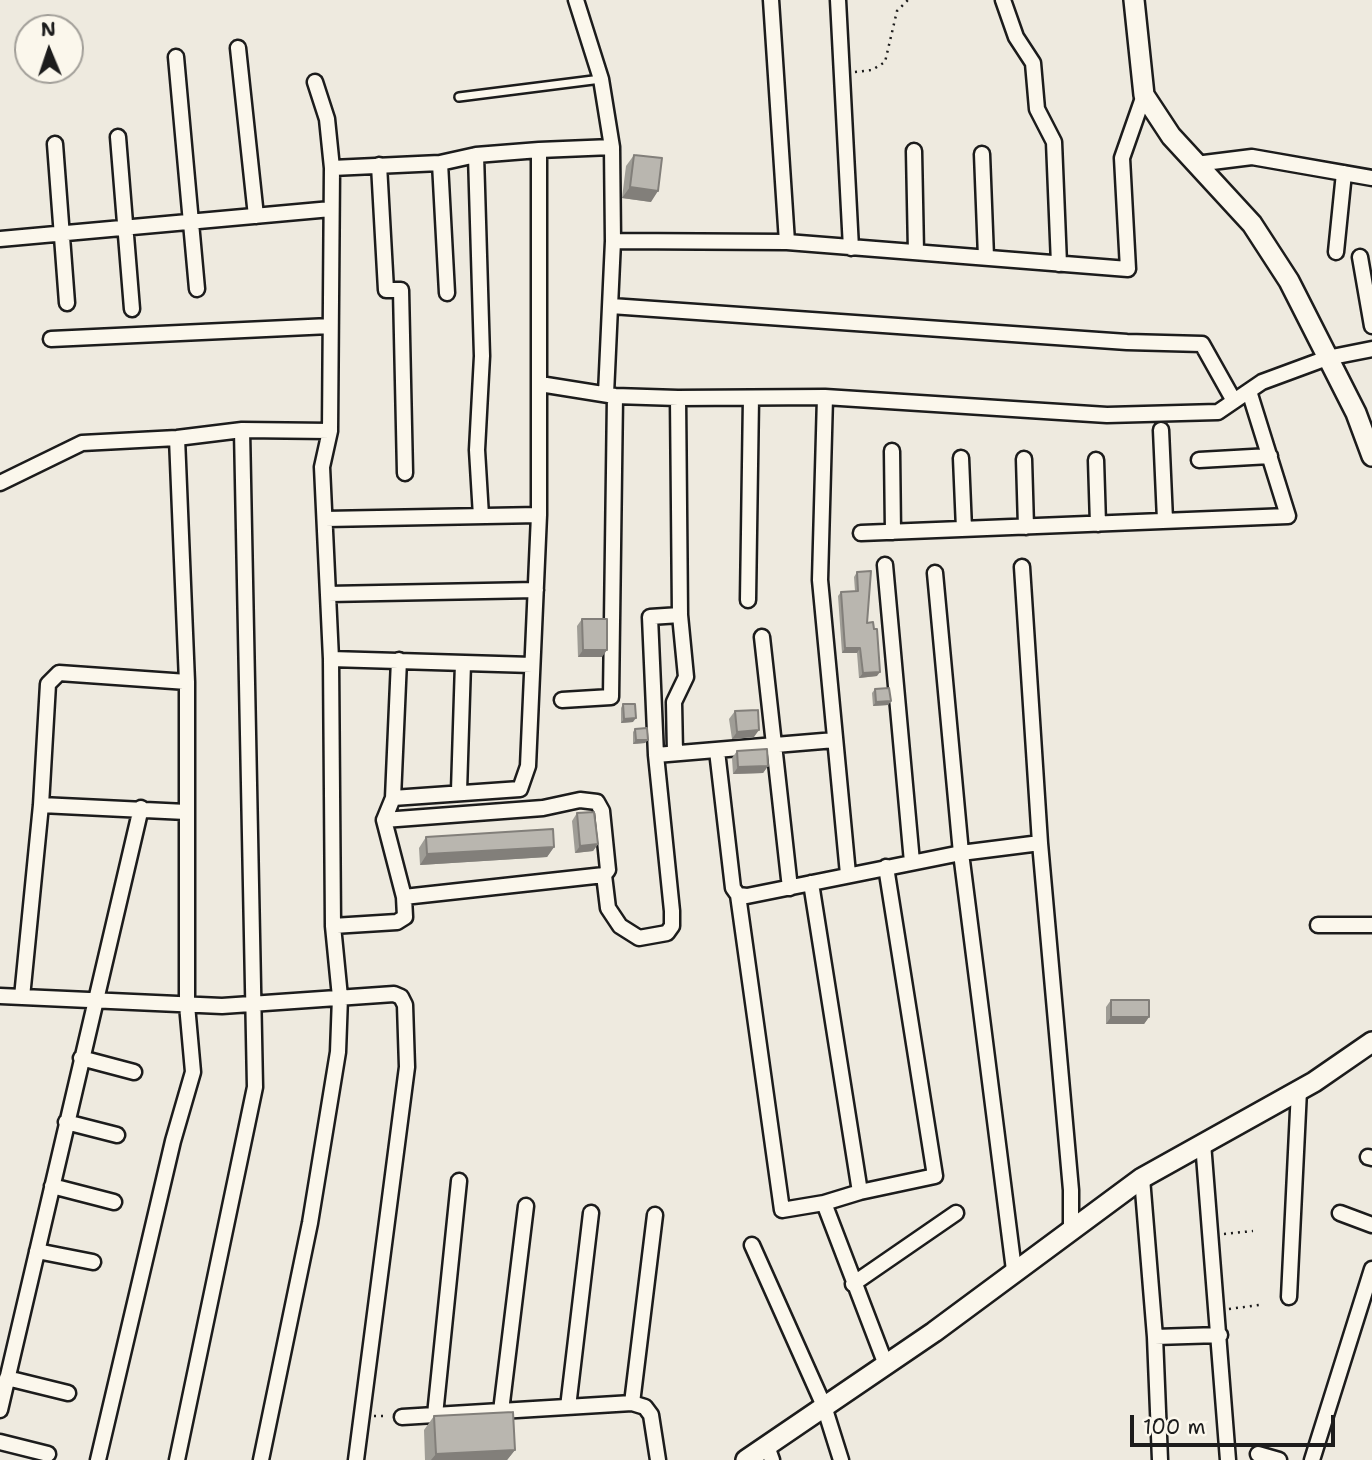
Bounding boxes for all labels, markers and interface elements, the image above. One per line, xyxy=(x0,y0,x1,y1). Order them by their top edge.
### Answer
north arrow xyxy=(14,14,84,84)
text: N xyxy=(40,17,56,42)
scale bar xyxy=(1134,1400,1339,1444)
text: 100 m xyxy=(1143,1413,1206,1441)

